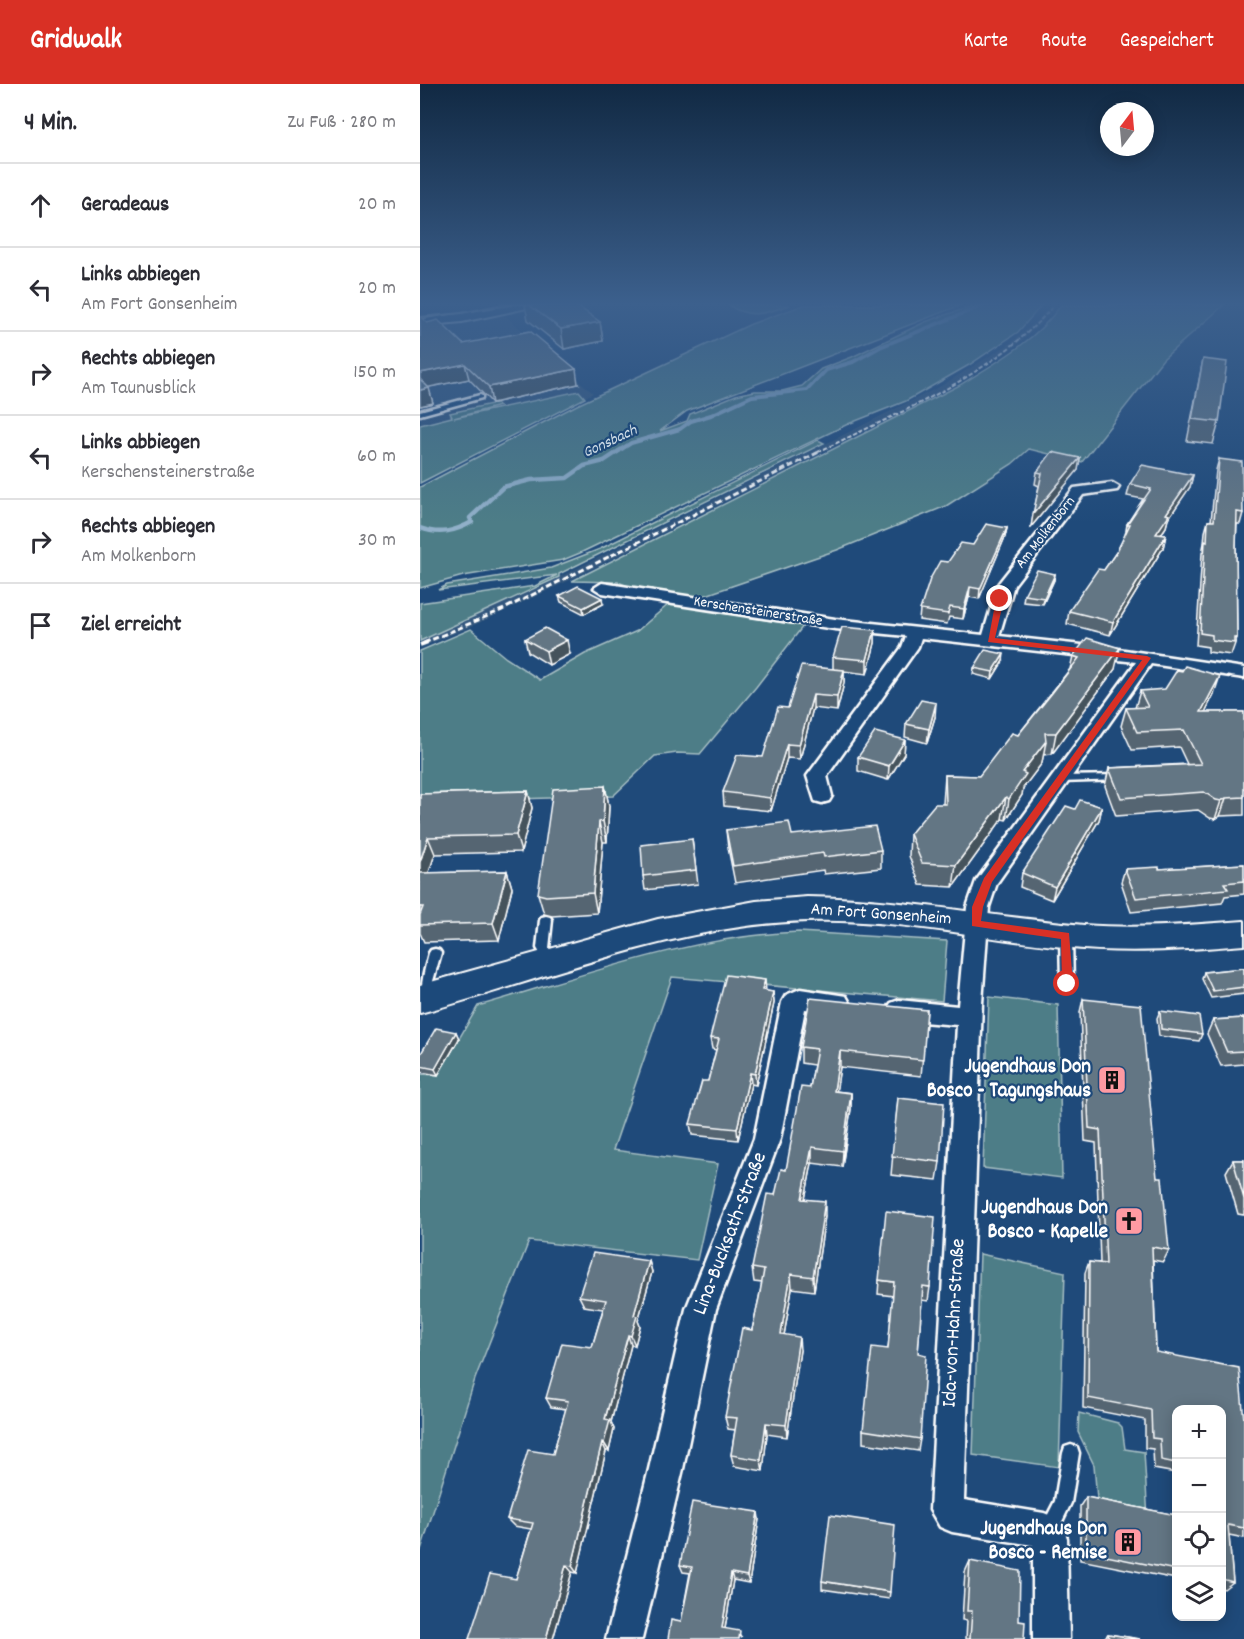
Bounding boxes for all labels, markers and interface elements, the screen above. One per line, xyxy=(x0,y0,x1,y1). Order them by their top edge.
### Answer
text: Gridwalk xyxy=(30,22,122,62)
text: Karte xyxy=(964,27,1008,57)
text: Route xyxy=(1041,27,1087,57)
text: Gespeichert xyxy=(1120,27,1214,57)
north arrow xyxy=(1100,102,1154,156)
text: 4 Min. xyxy=(24,105,77,142)
text: Zu Fuß · 280 m xyxy=(287,109,396,137)
icon: ahead xyxy=(24,189,57,222)
text: Geradeaus xyxy=(81,190,169,221)
text: 20 m xyxy=(358,191,396,219)
text: Links abbiegen xyxy=(81,260,200,291)
icon: left xyxy=(24,273,57,306)
text: 20 m xyxy=(358,275,396,303)
text: Am Fort Gonsenheim xyxy=(81,291,238,319)
text: Rechts abbiegen xyxy=(81,344,215,375)
icon: right xyxy=(24,357,57,390)
text: 150 m xyxy=(353,359,396,387)
text: Am Taunusblick xyxy=(81,375,196,403)
water label: Gonsbach xyxy=(579,419,642,465)
text: Links abbiegen xyxy=(81,428,200,459)
icon: left xyxy=(24,441,57,474)
text: 60 m xyxy=(357,443,396,471)
text: Kerschensteinerstraße xyxy=(81,459,255,487)
street label: Am Molkenborn xyxy=(1011,492,1081,574)
text: Rechts abbiegen xyxy=(81,512,215,543)
icon: right xyxy=(24,525,57,558)
text: 30 m xyxy=(358,527,396,555)
text: Am Molkenborn xyxy=(81,543,196,571)
route end xyxy=(986,585,1012,611)
street label: Kerschensteinerstraße xyxy=(692,591,824,633)
icon: arrive xyxy=(24,609,57,642)
text: Ziel erreicht xyxy=(81,610,181,641)
street label: Am Fort Gonsenheim xyxy=(810,898,952,932)
route start xyxy=(1053,970,1079,996)
place label: Jugendhaus Don Bosco - Tagungshaus xyxy=(927,1053,1091,1107)
building icon: Jugendhaus Don Bosco - Tagungshaus xyxy=(1096,1064,1128,1096)
street label: Lina-Bucksath-Straße xyxy=(686,1148,776,1320)
place label: Jugendhaus Don Bosco - Kapelle xyxy=(981,1194,1108,1248)
church icon: Jugendhaus Don Bosco - Kapelle xyxy=(1113,1205,1145,1237)
street label: Ida-von-Hahn-Straße xyxy=(936,1238,974,1408)
map controls xyxy=(1172,1405,1226,1621)
button: + xyxy=(1172,1405,1226,1459)
button: − xyxy=(1172,1459,1226,1513)
button: locate xyxy=(1172,1513,1226,1567)
place label: Jugendhaus Don Bosco - Remise xyxy=(980,1515,1107,1569)
building icon: Jugendhaus Don Bosco - Remise xyxy=(1112,1526,1144,1558)
button: layers xyxy=(1172,1567,1226,1621)

